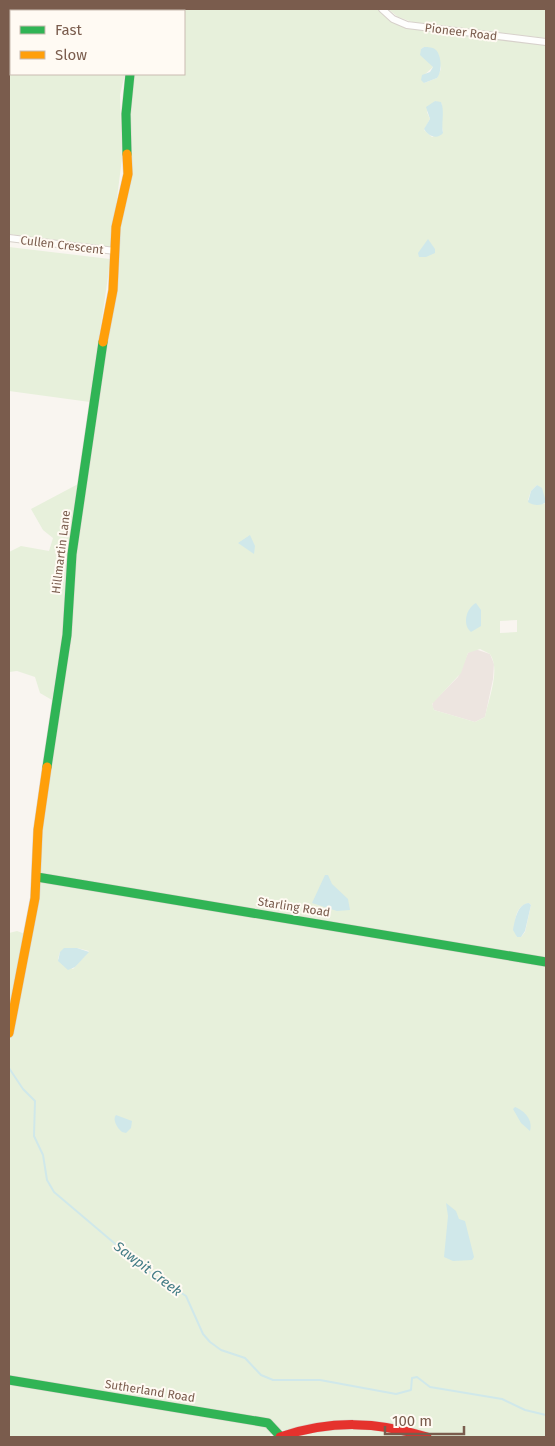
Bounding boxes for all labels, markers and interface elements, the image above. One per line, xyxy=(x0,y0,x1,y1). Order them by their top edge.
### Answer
legend xyxy=(10,10,185,75)
text: Fast xyxy=(55,21,82,39)
street label: Pioneer Road xyxy=(424,21,498,43)
text: Slow xyxy=(55,46,87,64)
street label: Cullen Crescent xyxy=(20,233,105,257)
street label: Hillmartin Lane xyxy=(49,510,73,594)
street label: Starling Road xyxy=(257,894,331,920)
water label: Sawpit Creek xyxy=(110,1237,186,1300)
street label: Sutherland Road xyxy=(104,1377,196,1405)
scale bar xyxy=(385,1404,464,1436)
text: 100 m xyxy=(392,1412,432,1430)

